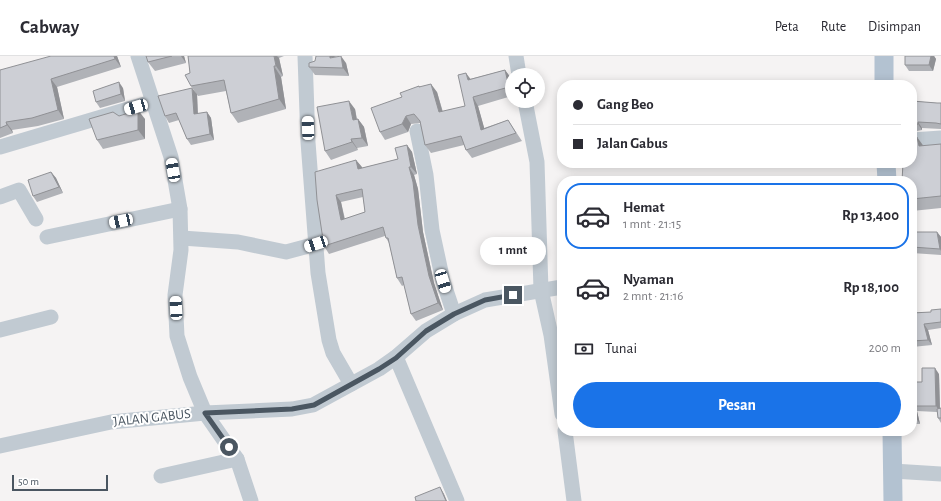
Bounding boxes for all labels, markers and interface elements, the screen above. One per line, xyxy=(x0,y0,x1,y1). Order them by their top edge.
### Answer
text: Cabway xyxy=(20,18,79,37)
text: Peta xyxy=(775,20,799,34)
text: Rute xyxy=(821,20,846,34)
text: Disimpan xyxy=(868,20,921,34)
map controls xyxy=(505,68,545,108)
button: locate xyxy=(505,68,545,108)
text: Gang Beo xyxy=(597,97,654,112)
car xyxy=(123,98,149,116)
car xyxy=(302,116,314,140)
text: Jalan Gabus xyxy=(597,136,668,151)
car xyxy=(165,157,181,183)
icon: car xyxy=(575,198,611,234)
text: Hemat xyxy=(623,200,665,215)
text: Rp 13,400 xyxy=(842,208,899,223)
car xyxy=(108,213,134,229)
text: 1 mnt · 21:15 xyxy=(623,218,681,231)
car xyxy=(303,235,329,253)
callout: 1 mnt xyxy=(480,237,546,265)
text: 1 mnt xyxy=(499,244,527,257)
car xyxy=(434,268,452,294)
icon: car xyxy=(575,270,611,306)
text: Nyaman xyxy=(623,272,674,287)
text: Rp 18,100 xyxy=(843,280,899,295)
route end xyxy=(504,286,522,304)
text: 2 mnt · 21:16 xyxy=(623,290,683,303)
car xyxy=(169,296,183,320)
icon: cash xyxy=(573,338,595,360)
text: Tunai xyxy=(605,341,637,356)
text: 200 m xyxy=(869,342,901,355)
button: Pesan xyxy=(573,382,901,428)
street label: JALAN GABUS xyxy=(113,407,191,429)
route start xyxy=(220,438,238,456)
scale bar xyxy=(12,473,108,492)
text: 50 m xyxy=(18,476,39,487)

